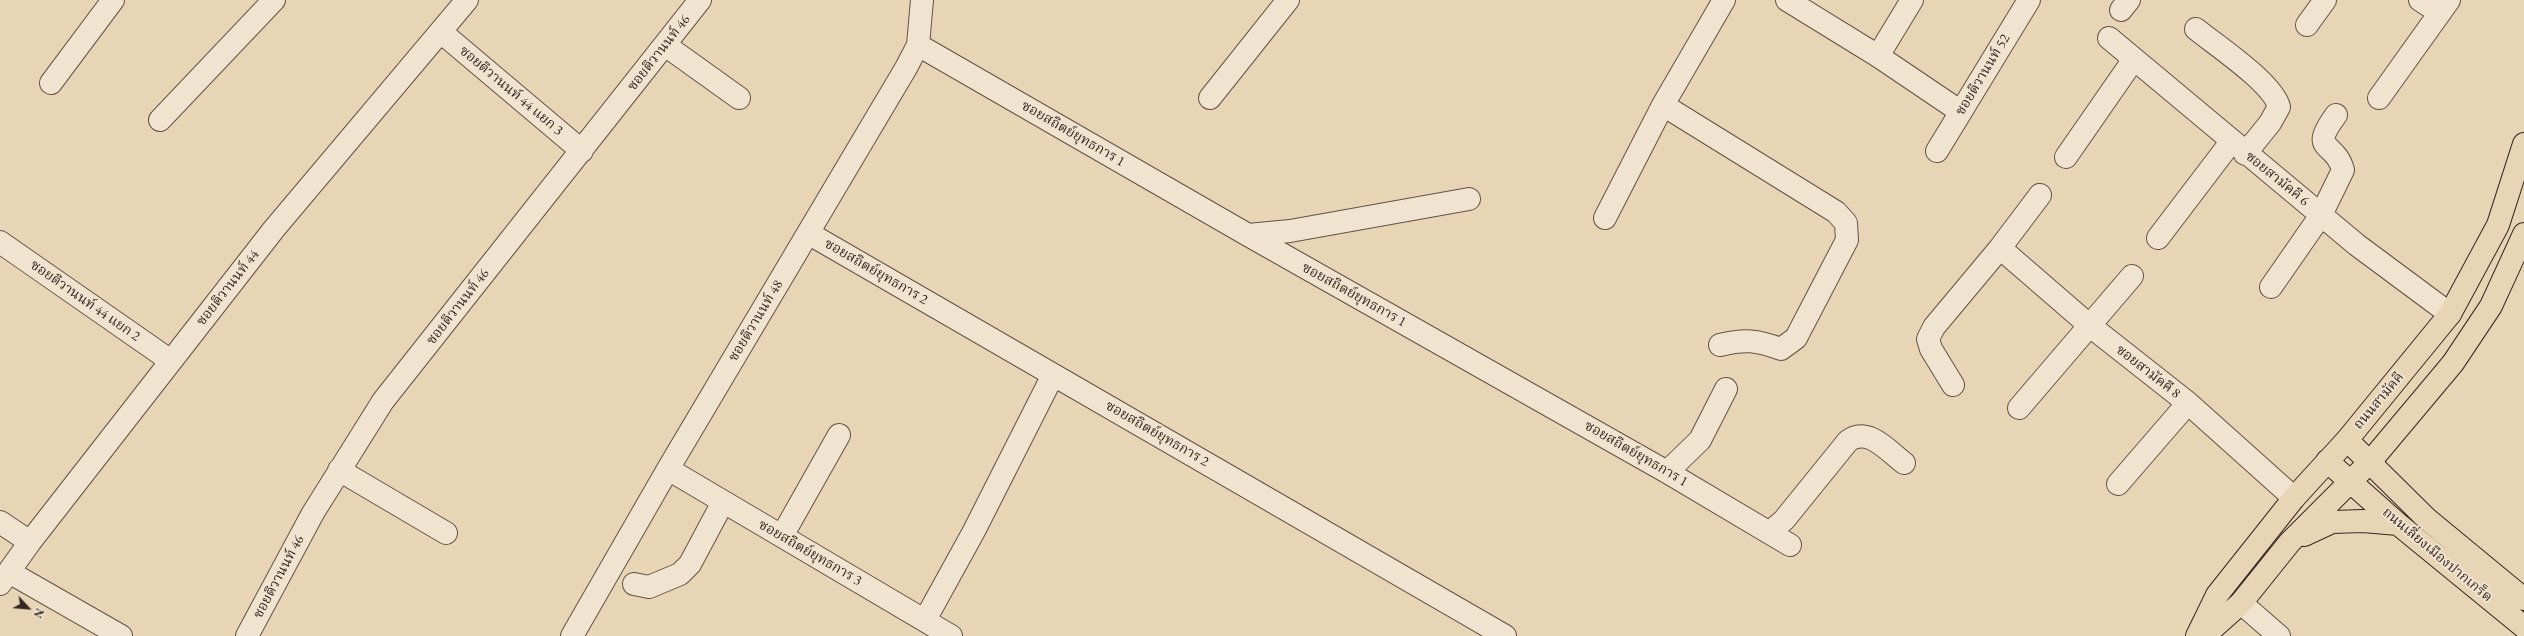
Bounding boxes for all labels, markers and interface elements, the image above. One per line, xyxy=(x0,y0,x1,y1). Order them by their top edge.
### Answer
street label: ซอยติวานนท์ 46 xyxy=(624,12,694,94)
street label: ซอยติวานนท์ 52 xyxy=(1952,31,2014,119)
street label: ซอยติวานนท์ 44 แยก 3 xyxy=(456,43,566,139)
street label: ซอยสถิตย์ยุทธการ 1 xyxy=(1018,98,1128,170)
street label: ซอยสามัคคี 6 xyxy=(2242,148,2312,210)
street label: ซอยสถิตย์ยุทธการ 2 xyxy=(821,236,931,308)
street label: ซอยติวานนท์ 44 xyxy=(193,247,263,329)
street label: ซอยติวานนท์ 44 แยก 2 xyxy=(27,257,143,345)
street label: ซอยสถิตย์ยุทธการ 1 xyxy=(1299,259,1409,331)
street label: ซอยติวานนท์ 46 xyxy=(423,266,493,348)
street label: ซอยติวานนท์ 48 xyxy=(725,277,787,365)
street label: ซอยสามัคคี 8 xyxy=(2113,342,2183,402)
street label: ถนนสามัคคี xyxy=(2350,369,2408,433)
street label: ซอยสถิตย์ยุทธการ 2 xyxy=(1102,398,1212,470)
street label: ซอยสถิตย์ยุทธการ 1 xyxy=(1581,418,1691,490)
street label: ถนนเลี่ยงเมืองปากเกร็ด xyxy=(2379,504,2495,606)
street label: ซอยสถิตย์ยุทธการ 3 xyxy=(755,517,865,589)
street label: ซอยติวานนท์ 46 xyxy=(250,532,308,622)
north arrow xyxy=(8,588,48,628)
text: N xyxy=(31,606,47,620)

